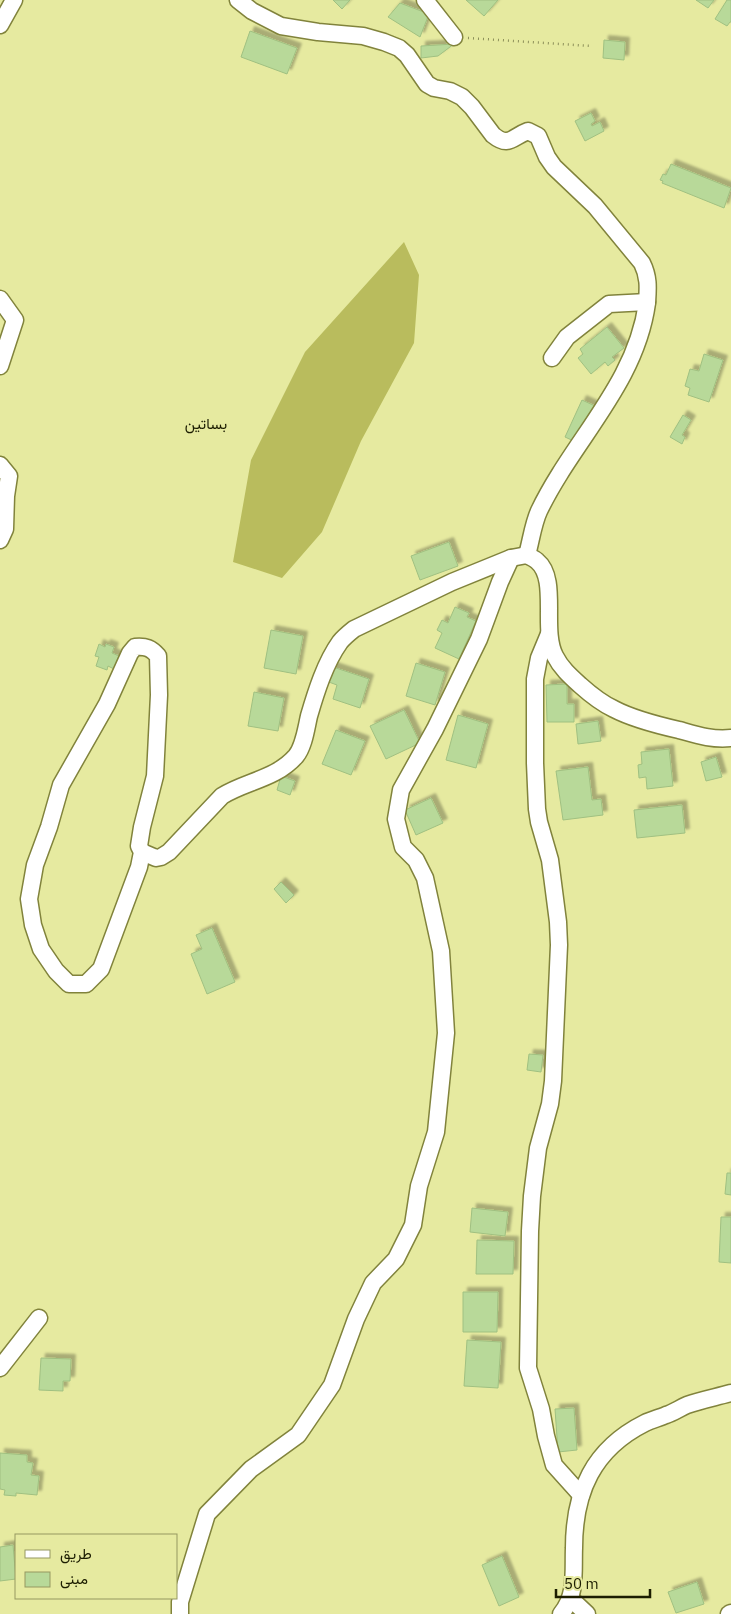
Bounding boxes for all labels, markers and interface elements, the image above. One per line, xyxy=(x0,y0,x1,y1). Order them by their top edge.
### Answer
district label: بساتين xyxy=(185,414,227,434)
legend xyxy=(15,1534,178,1599)
text: طريق xyxy=(60,1544,92,1564)
scale bar xyxy=(556,1566,650,1598)
text: مبنى xyxy=(60,1569,88,1589)
text: 50 m xyxy=(564,1574,599,1593)

